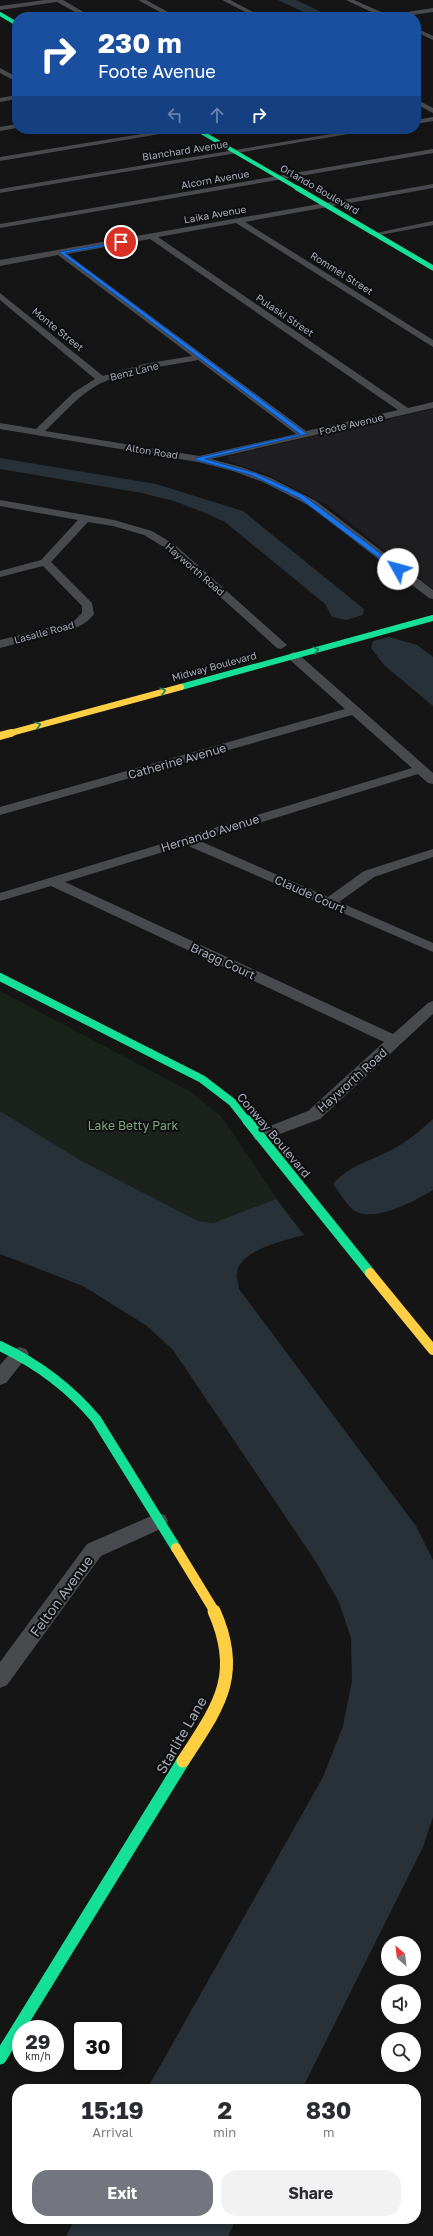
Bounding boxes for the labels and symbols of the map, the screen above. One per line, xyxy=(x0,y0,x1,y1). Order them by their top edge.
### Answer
street label: Blanchard Avenue xyxy=(141,137,229,163)
street label: Orlando Boulevard xyxy=(278,161,362,217)
street label: Alcorn Avenue xyxy=(180,167,250,191)
street label: Laika Avenue xyxy=(183,203,247,225)
pin xyxy=(104,225,138,259)
street label: Rommel Street xyxy=(309,249,375,297)
street label: Pulaski Street xyxy=(254,291,316,339)
street label: Monte Street xyxy=(30,305,86,353)
street label: Benz Lane xyxy=(108,359,160,383)
street label: Foote Avenue xyxy=(318,411,384,437)
street label: Alton Road xyxy=(125,441,179,461)
street label: Hayworth Road xyxy=(163,540,227,598)
position arrow xyxy=(377,548,419,590)
street label: Lasalle Road xyxy=(13,618,75,646)
one-way arrow xyxy=(312,646,319,655)
street label: Midway Boulevard xyxy=(170,649,258,683)
one-way arrow xyxy=(159,687,166,696)
one-way arrow xyxy=(34,721,41,730)
street label: Catherine Avenue xyxy=(126,740,228,782)
street label: Hernando Avenue xyxy=(159,811,261,855)
street label: Claude Court xyxy=(272,872,348,916)
street label: Bragg Court xyxy=(188,940,258,983)
street label: Hayworth Road xyxy=(314,1045,390,1115)
street label: Conway Boulevard xyxy=(234,1089,314,1181)
park label: Lake Betty Park xyxy=(88,1118,179,1133)
street label: Felton Avenue xyxy=(26,1552,96,1640)
street label: Starlite Lane xyxy=(152,1694,210,1776)
north arrow xyxy=(381,1936,421,1976)
speed limit sign: 30 xyxy=(72,2020,124,2072)

